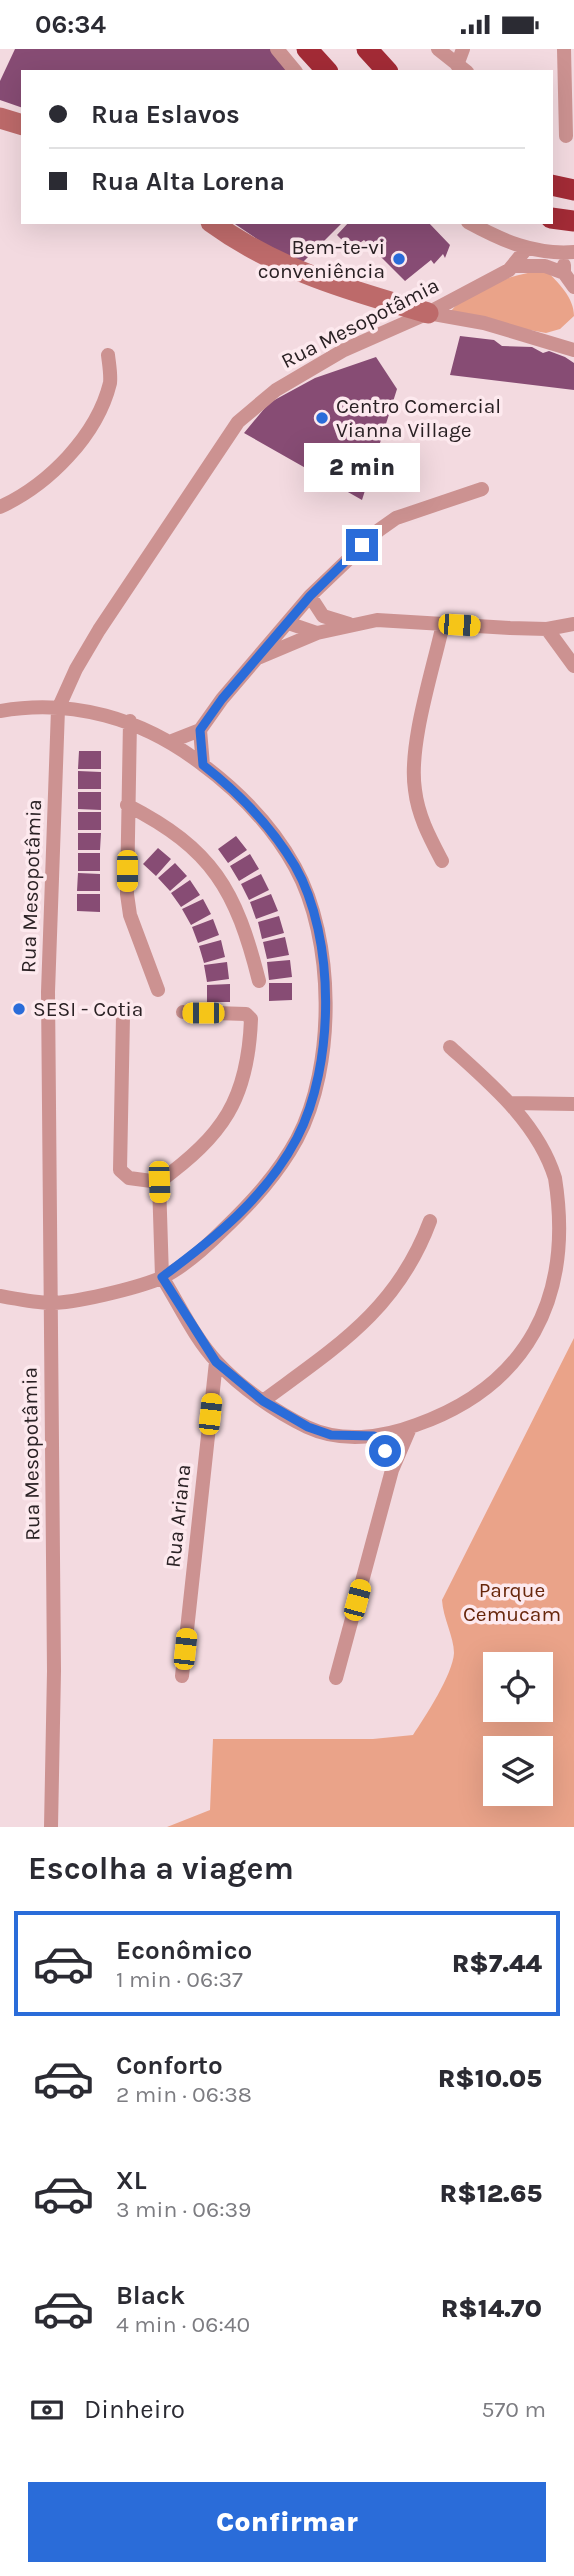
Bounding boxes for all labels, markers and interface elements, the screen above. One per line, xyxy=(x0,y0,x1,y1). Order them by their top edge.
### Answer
text: 06:34 xyxy=(35,9,106,40)
text: Rua Eslavos xyxy=(91,99,240,130)
text: Rua Alta Lorena xyxy=(91,166,285,197)
place label: Bem-te-vi conveniência xyxy=(258,235,385,283)
marker: Bem-te-vi conveniência xyxy=(391,251,407,267)
street label: Rua Mesopotâmia xyxy=(277,273,443,373)
place label: Centro Comercial Vianna Village xyxy=(336,394,501,442)
marker: Centro Comercial Vianna Village xyxy=(314,410,330,426)
callout: 2 min xyxy=(304,443,420,493)
text: 2 min xyxy=(329,454,395,481)
route end xyxy=(346,529,378,561)
car xyxy=(438,613,481,637)
street label: Rua Mesopotâmia xyxy=(16,799,46,973)
car xyxy=(117,850,138,892)
place label: SESI - Cotia xyxy=(33,997,143,1021)
marker: SESI - Cotia xyxy=(11,1001,27,1017)
car xyxy=(183,1003,225,1024)
car xyxy=(148,1161,171,1203)
street label: Rua Mesopotâmia xyxy=(17,1367,45,1541)
car xyxy=(198,1392,223,1436)
route start xyxy=(369,1435,401,1467)
street label: Rua Ariana xyxy=(161,1463,195,1569)
car xyxy=(342,1577,373,1623)
park label: Parque Cemucam xyxy=(463,1578,561,1626)
car xyxy=(173,1627,198,1671)
map controls xyxy=(483,1652,553,1806)
button: locate xyxy=(483,1652,553,1722)
button: layers xyxy=(483,1736,553,1806)
text: Escolha a viagem xyxy=(28,1850,294,1887)
icon: car xyxy=(32,1932,95,1995)
text: Econômico xyxy=(116,1935,252,1966)
text: R$7.44 xyxy=(452,1948,542,1979)
text: 1 min · 06:37 xyxy=(116,1966,243,1993)
icon: car xyxy=(32,2047,95,2110)
text: Conforto xyxy=(116,2050,223,2081)
text: R$10.05 xyxy=(438,2063,542,2094)
text: 2 min · 06:38 xyxy=(116,2081,252,2108)
icon: car xyxy=(32,2162,95,2225)
text: XL xyxy=(116,2165,147,2196)
text: R$12.65 xyxy=(440,2178,542,2209)
text: 3 min · 06:39 xyxy=(116,2196,251,2223)
icon: car xyxy=(32,2277,95,2340)
text: Black xyxy=(116,2280,185,2311)
text: R$14.70 xyxy=(441,2293,542,2324)
text: 4 min · 06:40 xyxy=(116,2311,250,2338)
icon: cash xyxy=(28,2391,66,2429)
text: Dinheiro xyxy=(84,2394,185,2425)
text: 570 m xyxy=(482,2396,546,2423)
button: Confirmar xyxy=(28,2482,546,2562)

